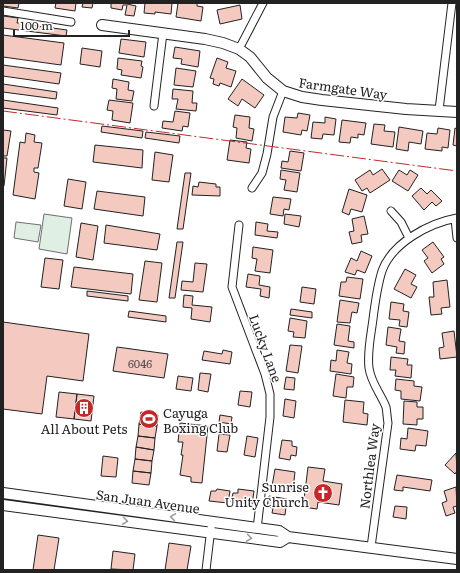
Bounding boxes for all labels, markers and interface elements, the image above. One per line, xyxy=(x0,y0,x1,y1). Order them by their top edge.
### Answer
scale bar xyxy=(14,12,129,38)
text: 100 m xyxy=(20,16,53,34)
street label: Farmgate Way xyxy=(298,72,389,104)
street label: Lucky Lane xyxy=(245,311,287,385)
house number: 6046 xyxy=(128,355,152,371)
building icon: All About Pets xyxy=(73,397,95,419)
place label: Cayuga Boxing Club xyxy=(163,403,238,437)
sports icon: Cayuga Boxing Club xyxy=(138,408,160,430)
place label: All About Pets xyxy=(41,419,127,438)
street label: Northlea Way xyxy=(354,422,384,510)
place label: Sunrise Unity Church xyxy=(224,477,309,511)
church icon: Sunrise Unity Church xyxy=(312,482,334,504)
street label: San Juan Avenue xyxy=(95,484,201,518)
one-way arrow xyxy=(170,513,176,522)
one-way arrow xyxy=(122,516,128,525)
one-way arrow xyxy=(246,533,252,542)

